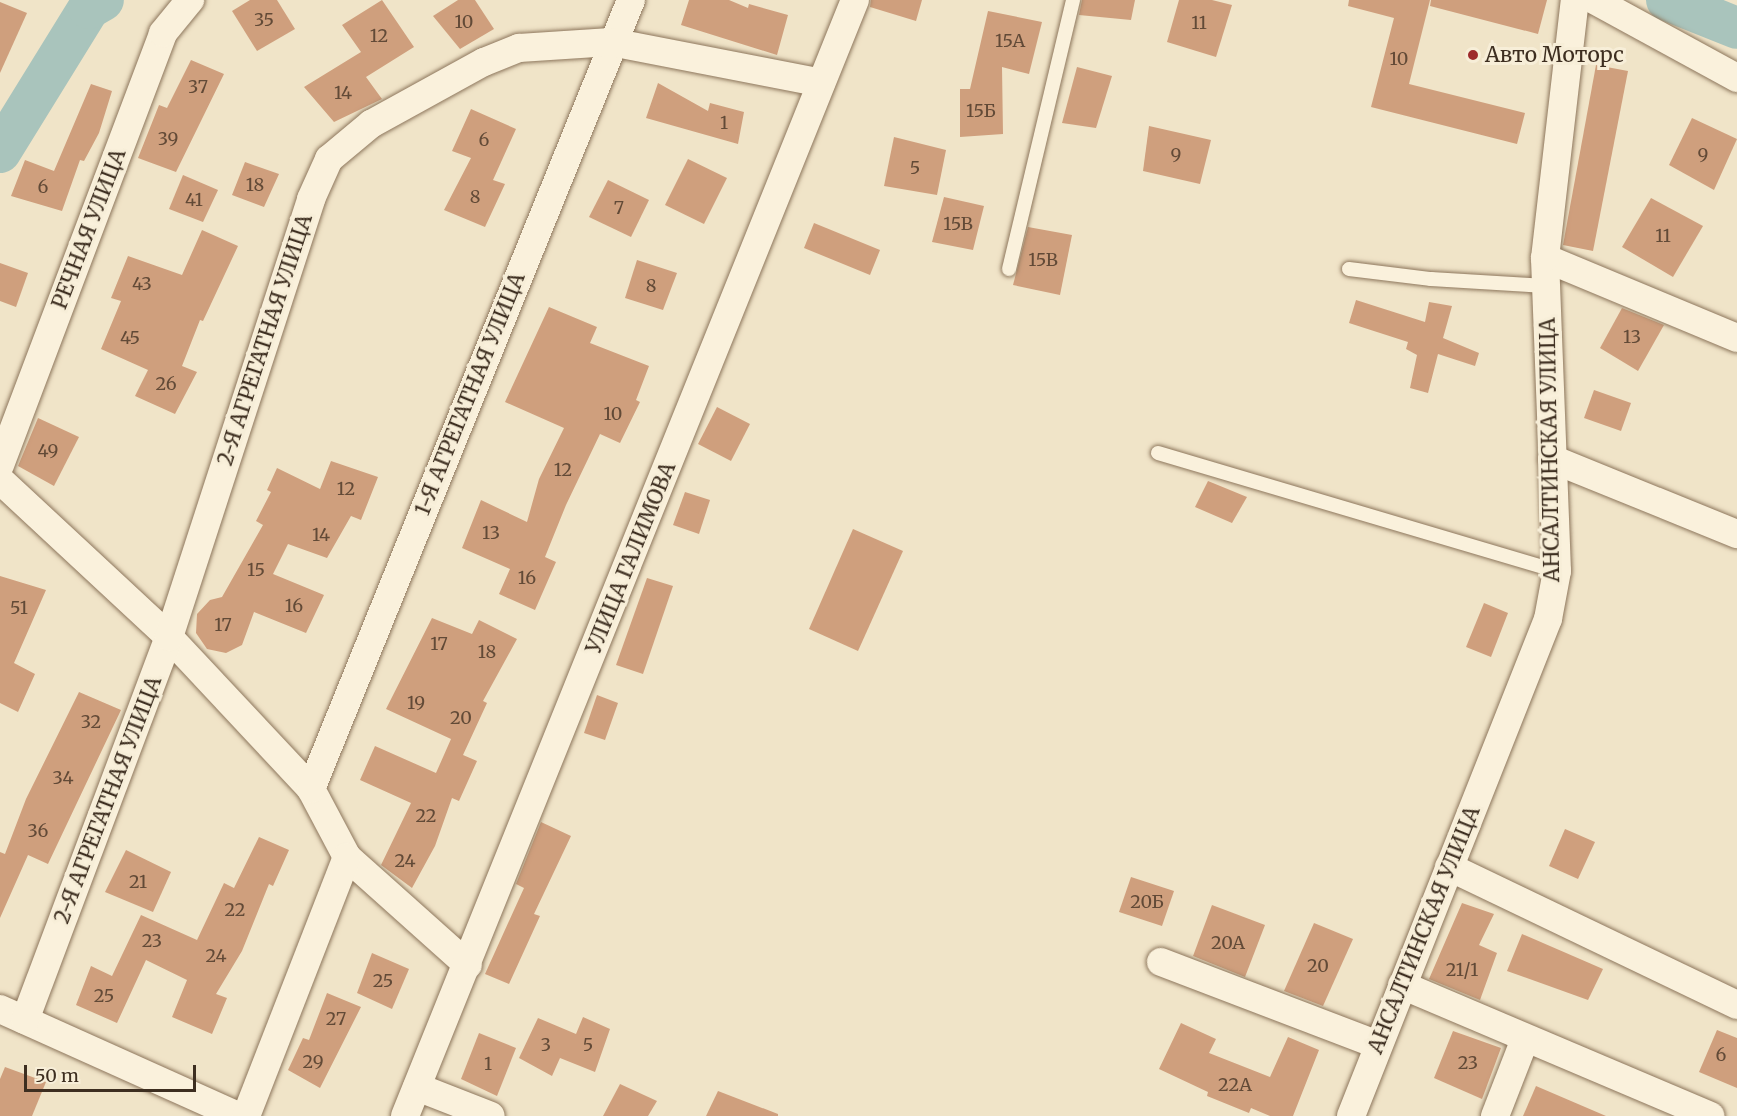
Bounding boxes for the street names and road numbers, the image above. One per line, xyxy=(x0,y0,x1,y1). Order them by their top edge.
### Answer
street label: РЕЧНАЯ УЛИЦА xyxy=(47,145,131,313)
street label: 2-Я АГРЕГАТНАЯ УЛИЦА xyxy=(212,211,318,469)
street label: 1-Я АГРЕГАТНАЯ УЛИЦА xyxy=(410,269,530,519)
street label: АНСАЛТИНСКАЯ УЛИЦА xyxy=(1535,318,1565,582)
street label: УЛИЦА ГАЛИМОВА xyxy=(581,459,681,657)
street label: 2-Я АГРЕГАТНАЯ УЛИЦА xyxy=(49,673,167,927)
street label: АНСАЛТИНСКАЯ УЛИЦА xyxy=(1363,803,1485,1057)

